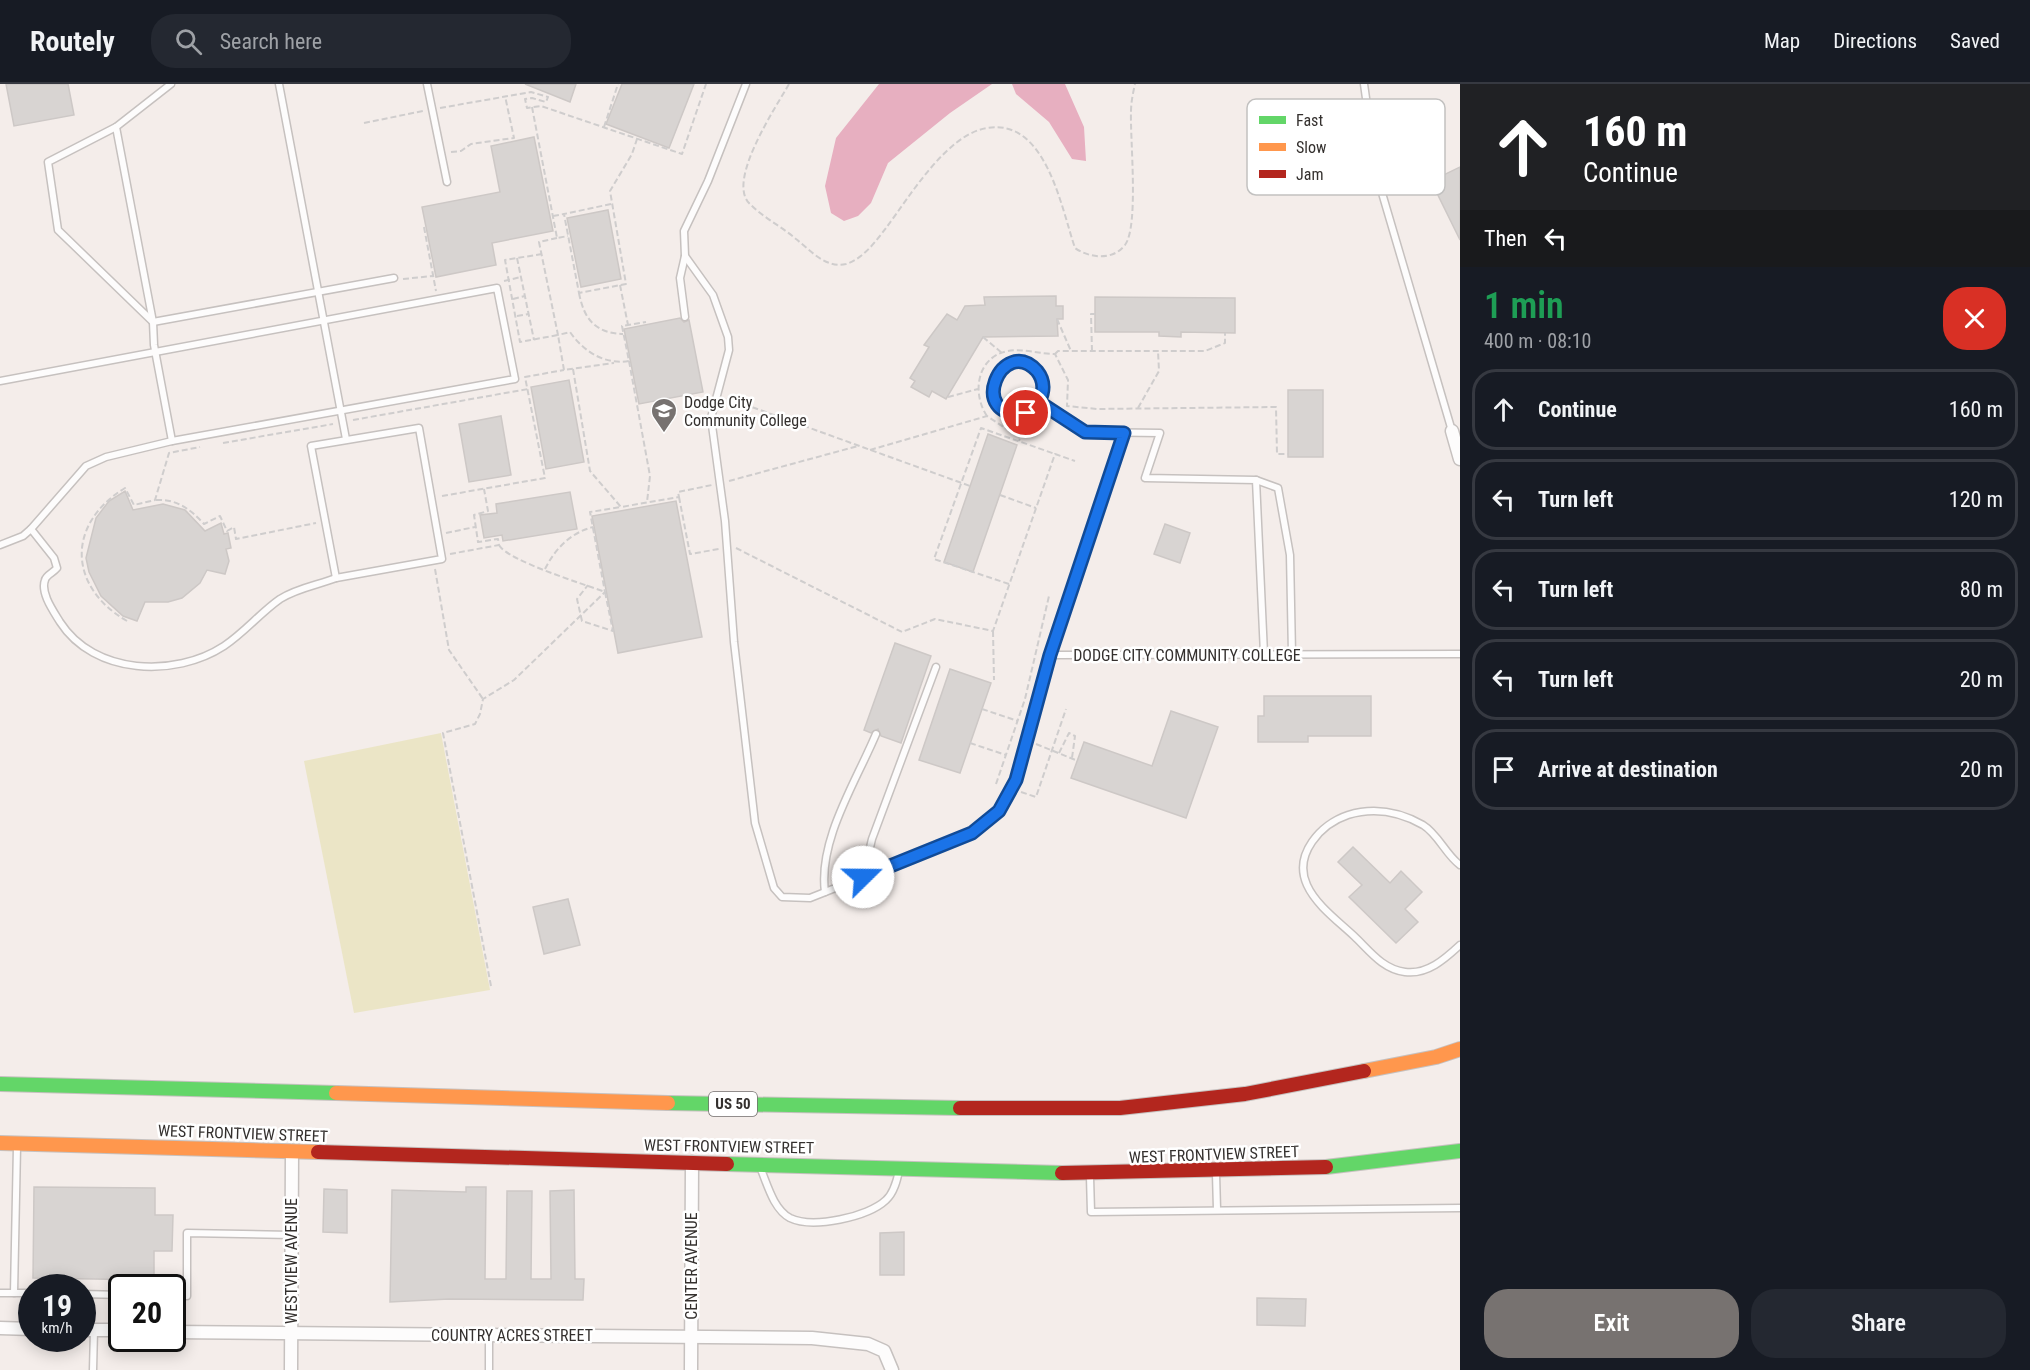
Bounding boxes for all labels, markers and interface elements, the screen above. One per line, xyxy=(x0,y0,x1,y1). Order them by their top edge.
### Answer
search box xyxy=(151,14,571,68)
text: Routely xyxy=(30,25,115,58)
icon: search xyxy=(172,25,205,58)
text: Search here xyxy=(220,29,322,54)
text: Map xyxy=(1764,29,1800,53)
text: Directions xyxy=(1833,29,1917,53)
text: Saved xyxy=(1950,29,2000,53)
legend xyxy=(1247,99,1445,195)
text: 160 m xyxy=(1583,107,1688,156)
icon: ahead xyxy=(1484,108,1562,186)
text: Fast xyxy=(1296,111,1323,130)
text: Slow xyxy=(1296,138,1326,157)
text: Continue xyxy=(1583,157,1678,189)
text: Jam xyxy=(1296,165,1323,184)
icon: left xyxy=(1539,222,1572,255)
text: Then xyxy=(1484,226,1527,251)
text: 1 min xyxy=(1484,285,1564,327)
button: close xyxy=(1943,287,2006,350)
text: 400 m · 08:10 xyxy=(1484,329,1591,353)
pin xyxy=(1000,387,1051,438)
place label: Dodge City Community College xyxy=(684,393,807,430)
icon: ahead xyxy=(1487,393,1520,426)
school or university icon: Dodge City Community College xyxy=(649,396,679,434)
icon: arrive xyxy=(1009,396,1042,429)
text: Continue xyxy=(1538,397,1617,422)
text: 160 m xyxy=(1949,397,2003,422)
icon: left xyxy=(1487,483,1520,516)
text: Turn left xyxy=(1538,487,1613,512)
text: 120 m xyxy=(1949,487,2003,512)
icon: left xyxy=(1487,573,1520,606)
text: Turn left xyxy=(1538,577,1613,602)
text: 80 m xyxy=(1960,577,2003,602)
street label: DODGE CITY COMMUNITY COLLEGE xyxy=(1073,646,1301,665)
icon: left xyxy=(1487,663,1520,696)
text: Turn left xyxy=(1538,667,1613,692)
text: 20 m xyxy=(1960,667,2003,692)
icon: arrive xyxy=(1487,753,1520,786)
text: Arrive at destination xyxy=(1538,757,1718,782)
text: 20 m xyxy=(1960,757,2003,782)
position arrow xyxy=(831,845,895,909)
road number: US 50 xyxy=(709,1092,757,1116)
street label: WEST FRONTVIEW STREET xyxy=(158,1121,328,1146)
street label: WEST FRONTVIEW STREET xyxy=(644,1136,814,1157)
street label: WEST FRONTVIEW STREET xyxy=(1129,1142,1299,1167)
street label: WESTVIEW AVENUE xyxy=(282,1198,301,1324)
street label: CENTER AVENUE xyxy=(682,1212,701,1320)
speed limit sign: 20 xyxy=(108,1274,186,1352)
text: 19 xyxy=(42,1288,72,1323)
button: Exit xyxy=(1484,1289,1739,1358)
button: Share xyxy=(1751,1289,2006,1358)
text: km/h xyxy=(42,1319,72,1337)
street label: COUNTRY ACRES STREET xyxy=(431,1326,593,1345)

